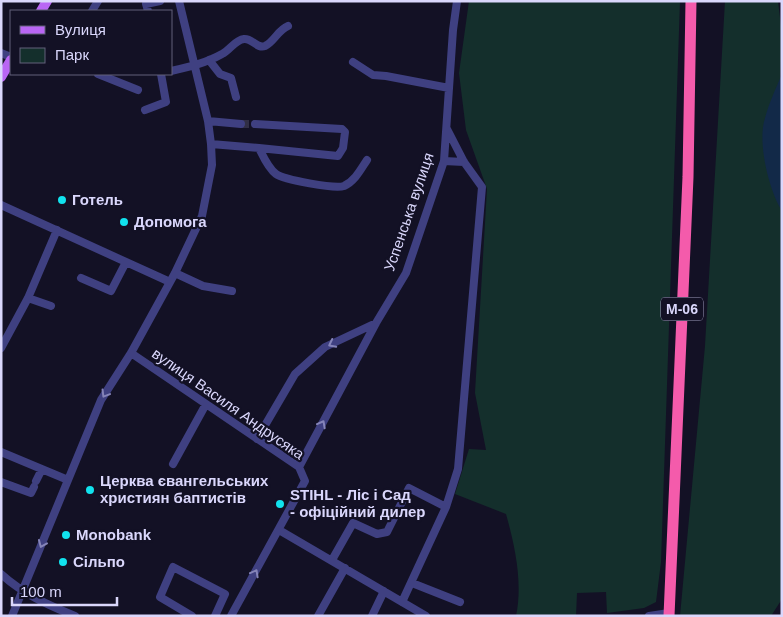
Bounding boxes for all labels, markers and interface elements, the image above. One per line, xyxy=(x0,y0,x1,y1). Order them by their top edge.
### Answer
legend xyxy=(10,10,172,75)
text: Вулиця xyxy=(55,21,106,38)
text: Парк xyxy=(55,46,89,63)
street label: Успенська вулиця xyxy=(380,150,437,273)
place label: Готель xyxy=(72,191,123,208)
marker: Готель xyxy=(56,194,68,206)
place label: Допомога xyxy=(134,213,207,230)
marker: Допомога xyxy=(118,216,130,228)
road number: М-06 xyxy=(661,298,703,320)
one-way arrow xyxy=(328,338,337,348)
street label: вулиця Василя Андрусяка xyxy=(149,345,308,463)
one-way arrow xyxy=(101,389,111,398)
one-way arrow xyxy=(316,420,326,429)
place label: Церква євангельських християн баптистів xyxy=(100,472,269,506)
marker: Церква євангельських християн баптистів xyxy=(84,484,96,496)
place label: STIHL - Ліс і Сад - офіційний дилер xyxy=(290,486,425,520)
marker: STIHL - Ліс і Сад - офіційний дилер xyxy=(274,498,286,510)
place label: Monobank xyxy=(76,526,152,543)
marker: Monobank xyxy=(60,529,72,541)
one-way arrow xyxy=(37,539,48,548)
place label: Сільпо xyxy=(73,553,125,570)
marker: Сільпо xyxy=(57,556,69,568)
one-way arrow xyxy=(249,569,259,578)
scale bar xyxy=(12,574,118,606)
text: 100 m xyxy=(20,583,62,600)

